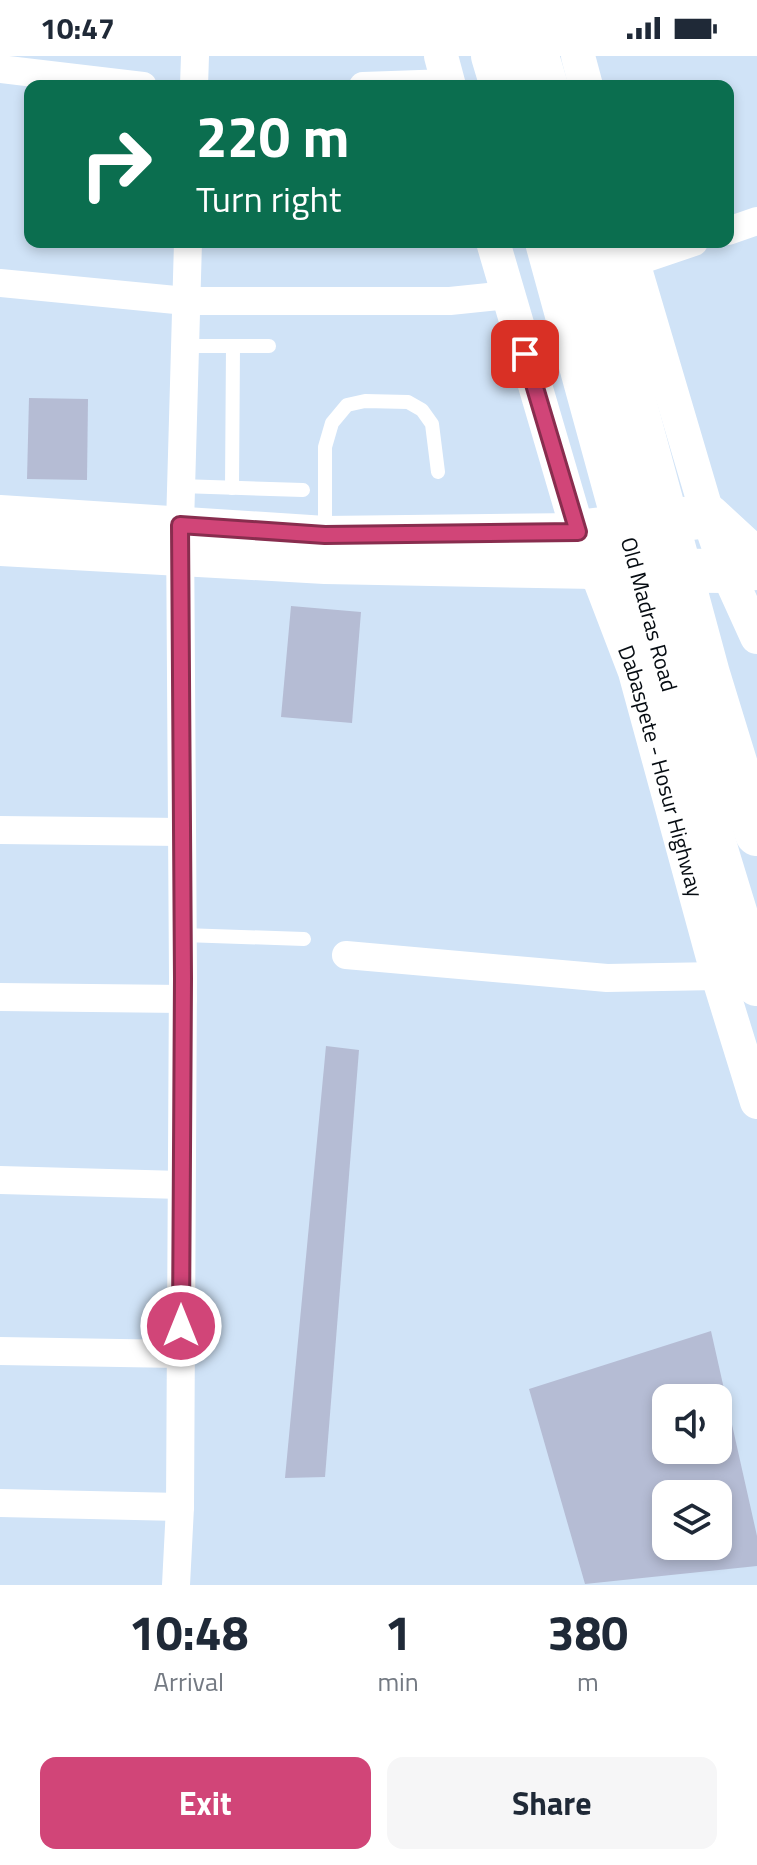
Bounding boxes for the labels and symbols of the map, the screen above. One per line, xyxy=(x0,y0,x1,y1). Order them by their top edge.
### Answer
pin xyxy=(491,320,559,388)
street label: Old Madras Road xyxy=(612,533,687,695)
street label: Dabaspete - Hosur Highway xyxy=(609,640,713,901)
position arrow xyxy=(139,1284,223,1368)

